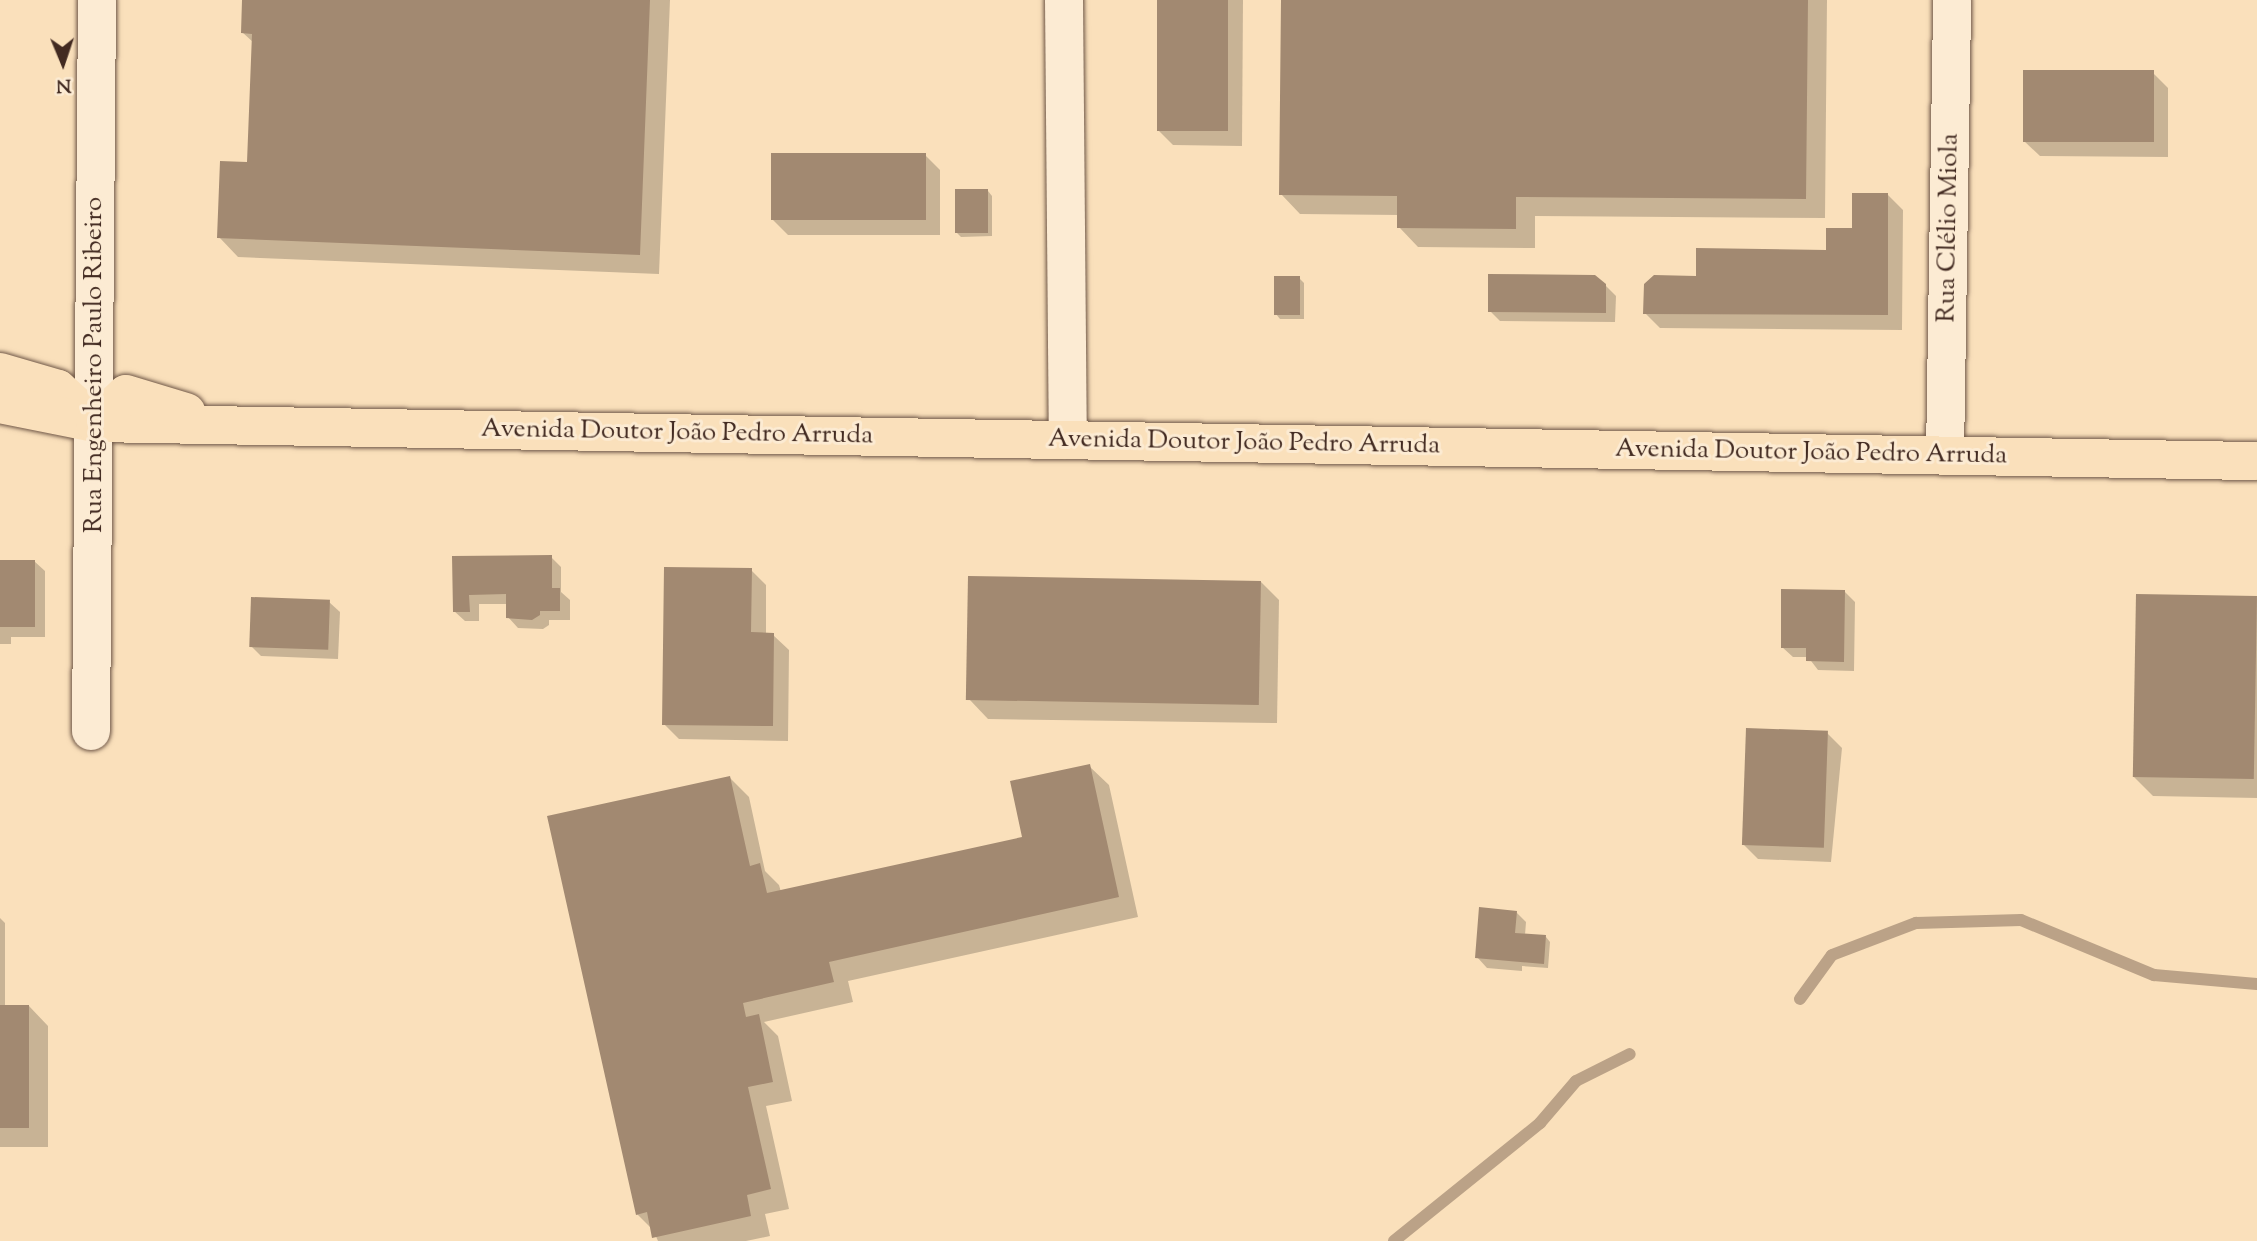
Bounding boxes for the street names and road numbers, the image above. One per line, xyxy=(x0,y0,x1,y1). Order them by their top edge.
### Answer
street label: Rua Clélio Miola xyxy=(1932,133,1966,323)
street label: Rua Engenheiro Paulo Ribeiro xyxy=(79,197,111,533)
street label: Avenida Doutor João Pedro Arruda xyxy=(481,414,873,452)
street label: Avenida Doutor João Pedro Arruda xyxy=(1048,424,1440,462)
street label: Avenida Doutor João Pedro Arruda xyxy=(1615,434,2007,472)

